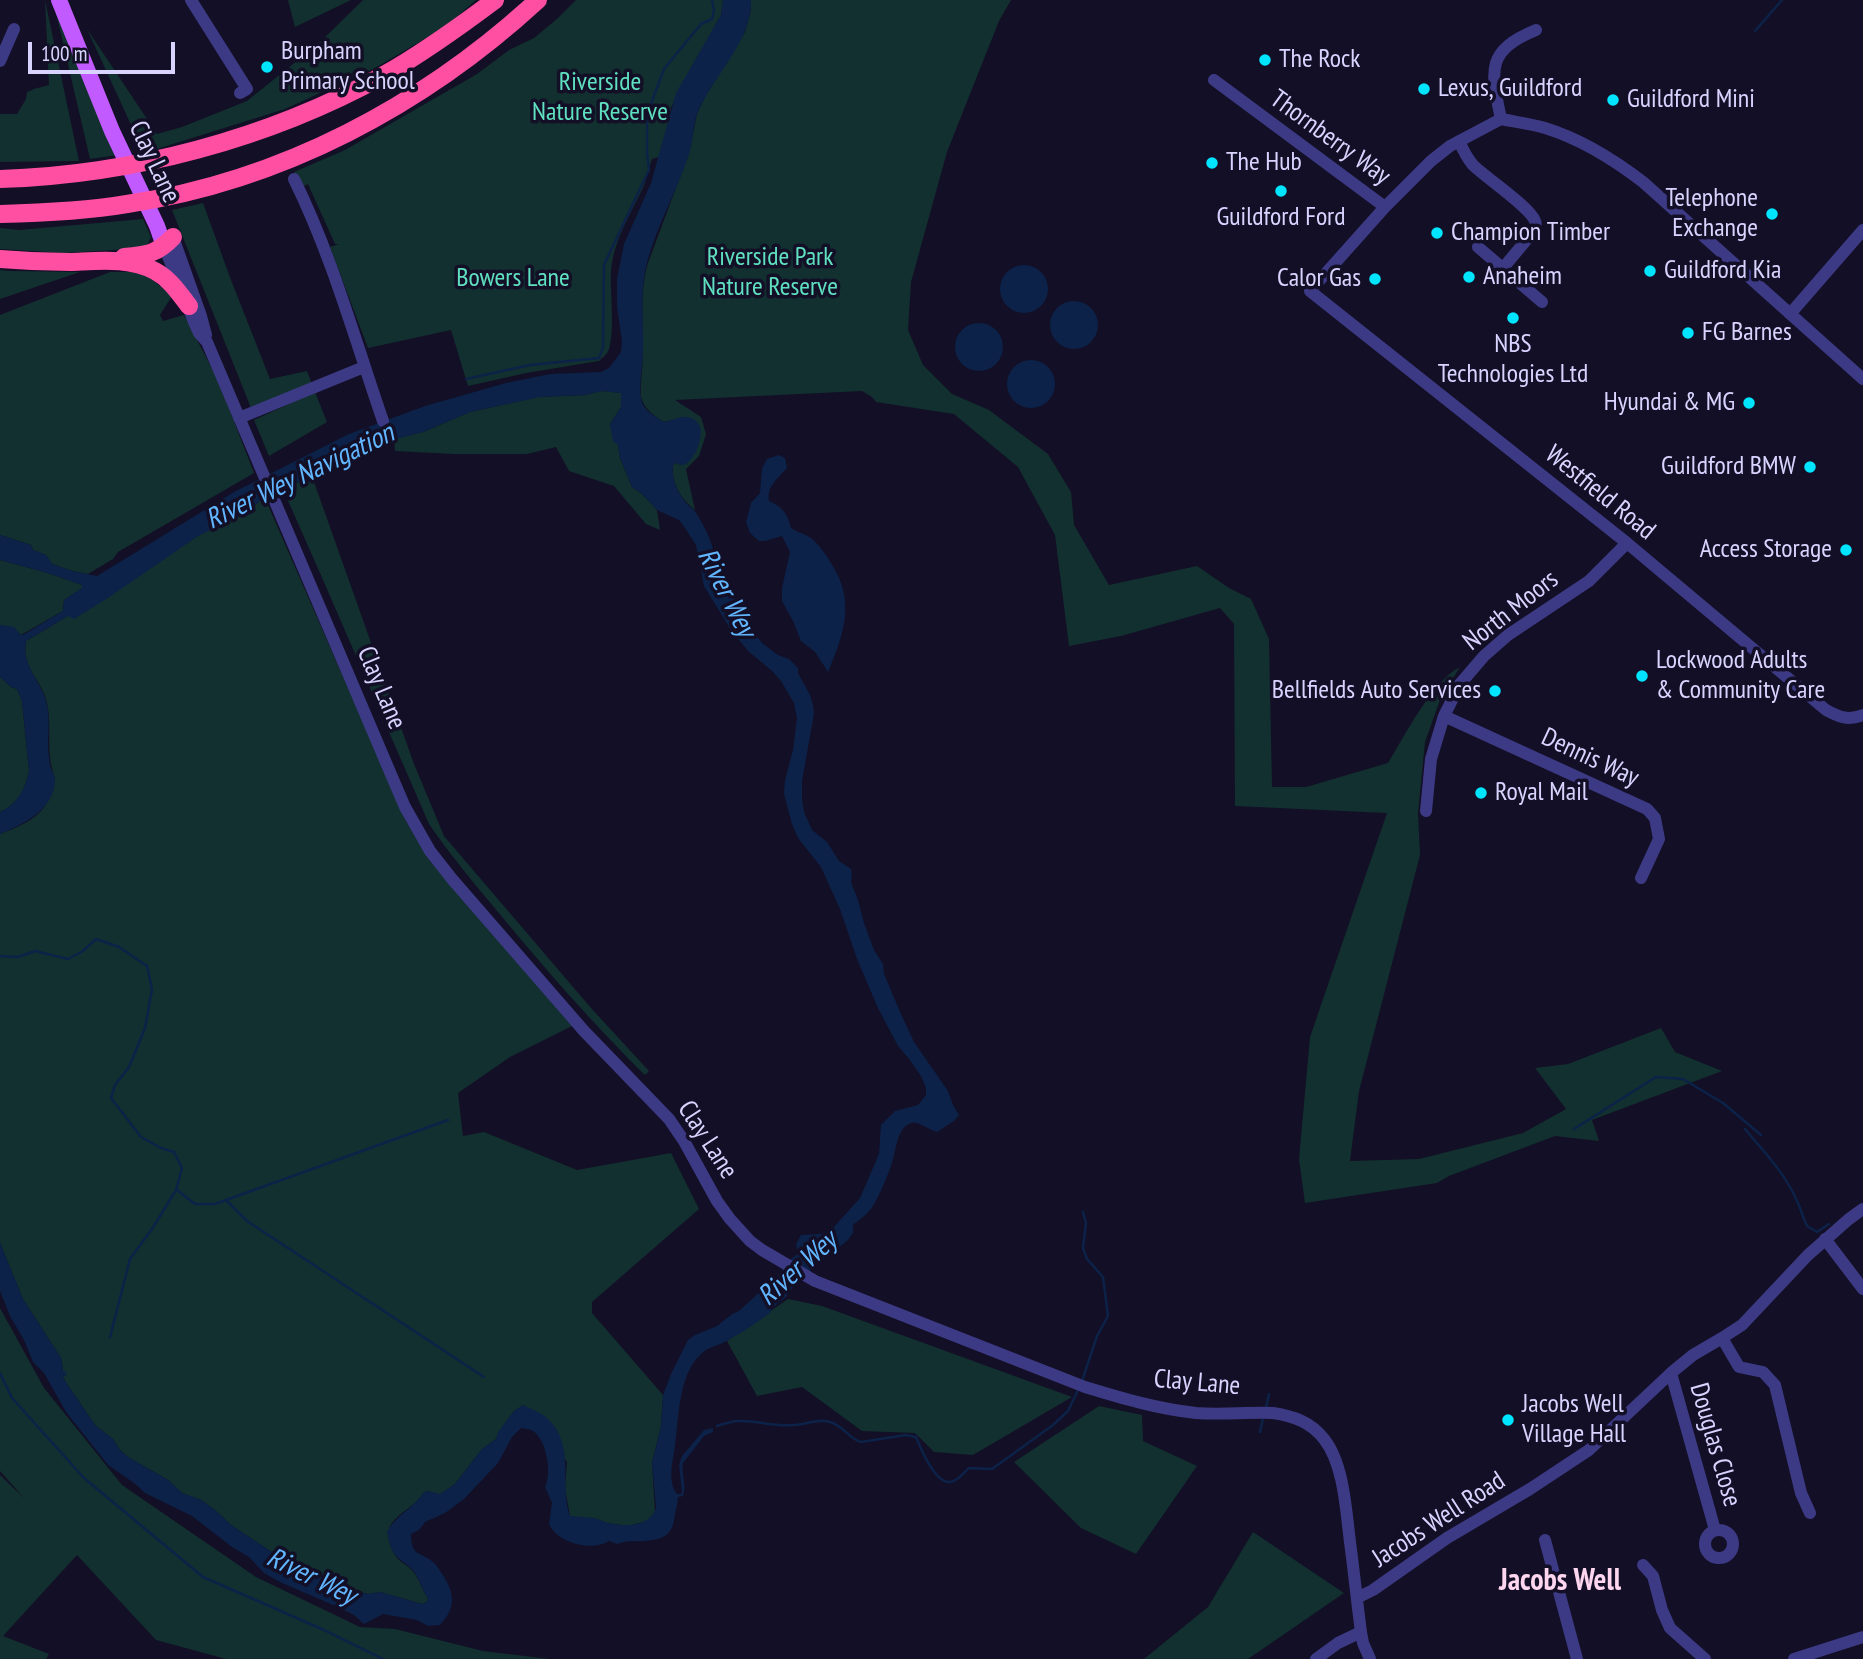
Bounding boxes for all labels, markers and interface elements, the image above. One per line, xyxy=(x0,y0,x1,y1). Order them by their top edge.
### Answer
scale bar xyxy=(32,28,178,72)
place label: Burpham Primary School xyxy=(281,36,415,98)
text: 100 m xyxy=(41,40,87,67)
place label: The Rock xyxy=(1279,44,1360,76)
marker: The Rock xyxy=(1257,52,1273,68)
marker: Burpham Primary School xyxy=(259,59,275,75)
park label: Riverside Nature Reserve xyxy=(532,67,668,128)
place label: Lexus, Guildford xyxy=(1438,73,1582,105)
marker: Lexus, Guildford xyxy=(1416,81,1432,97)
street label: Thornberry Way xyxy=(1264,84,1396,192)
place label: Guildford Mini xyxy=(1627,84,1755,116)
marker: Guildford Mini xyxy=(1605,92,1621,108)
street label: Clay Lane xyxy=(122,116,186,208)
place label: The Hub xyxy=(1226,147,1302,179)
marker: The Hub xyxy=(1204,155,1220,171)
marker: Guildford Ford xyxy=(1273,183,1289,199)
place label: Telephone Exchange xyxy=(1665,183,1758,244)
place label: Guildford Ford xyxy=(1217,202,1345,234)
marker: Telephone Exchange xyxy=(1764,206,1780,222)
place label: Champion Timber xyxy=(1451,217,1610,249)
marker: Champion Timber xyxy=(1429,225,1445,241)
park label: Riverside Park Nature Reserve xyxy=(702,242,838,304)
place label: Guildford Kia xyxy=(1664,255,1781,287)
place label: Anaheim xyxy=(1483,261,1562,293)
park label: Bowers Lane xyxy=(456,263,570,295)
place label: Calor Gas xyxy=(1277,263,1361,295)
marker: Guildford Kia xyxy=(1642,263,1658,279)
marker: Anaheim xyxy=(1461,269,1477,285)
marker: Calor Gas xyxy=(1367,271,1383,287)
marker: NBS Technologies Ltd xyxy=(1505,310,1521,326)
place label: FG Barnes xyxy=(1702,317,1792,349)
marker: FG Barnes xyxy=(1680,325,1696,341)
place label: NBS Technologies Ltd xyxy=(1438,329,1588,390)
place label: Hyundai & MG xyxy=(1604,387,1735,419)
marker: Hyundai & MG xyxy=(1741,395,1757,411)
water label: River Wey Navigation xyxy=(200,417,400,537)
street label: Westfield Road xyxy=(1539,439,1661,547)
place label: Guildford BMW xyxy=(1661,451,1796,483)
marker: Guildford BMW xyxy=(1802,459,1818,475)
place label: Access Storage xyxy=(1700,534,1832,566)
marker: Access Storage xyxy=(1838,542,1854,558)
water label: River Wey xyxy=(689,543,763,643)
street label: North Moors xyxy=(1457,564,1565,658)
street label: Clay Lane xyxy=(350,642,412,734)
place label: Lockwood Adults & Community Care xyxy=(1656,645,1825,706)
marker: Lockwood Adults & Community Care xyxy=(1634,668,1650,684)
place label: Bellfields Auto Services xyxy=(1272,675,1481,707)
marker: Bellfields Auto Services xyxy=(1487,683,1503,699)
street label: Dennis Way xyxy=(1536,722,1644,794)
place label: Royal Mail xyxy=(1495,777,1588,809)
marker: Royal Mail xyxy=(1473,785,1489,801)
street label: Clay Lane xyxy=(670,1095,744,1185)
water label: River Wey xyxy=(751,1225,845,1313)
street label: Clay Lane xyxy=(1152,1364,1242,1402)
street label: Douglas Close xyxy=(1683,1380,1747,1510)
place label: Jacobs Well Village Hall xyxy=(1522,1389,1626,1450)
marker: Jacobs Well Village Hall xyxy=(1500,1412,1516,1428)
street label: Jacobs Well Road xyxy=(1367,1466,1511,1574)
water label: River Wey xyxy=(261,1541,361,1613)
district label: Jacobs Well xyxy=(1499,1563,1621,1599)

